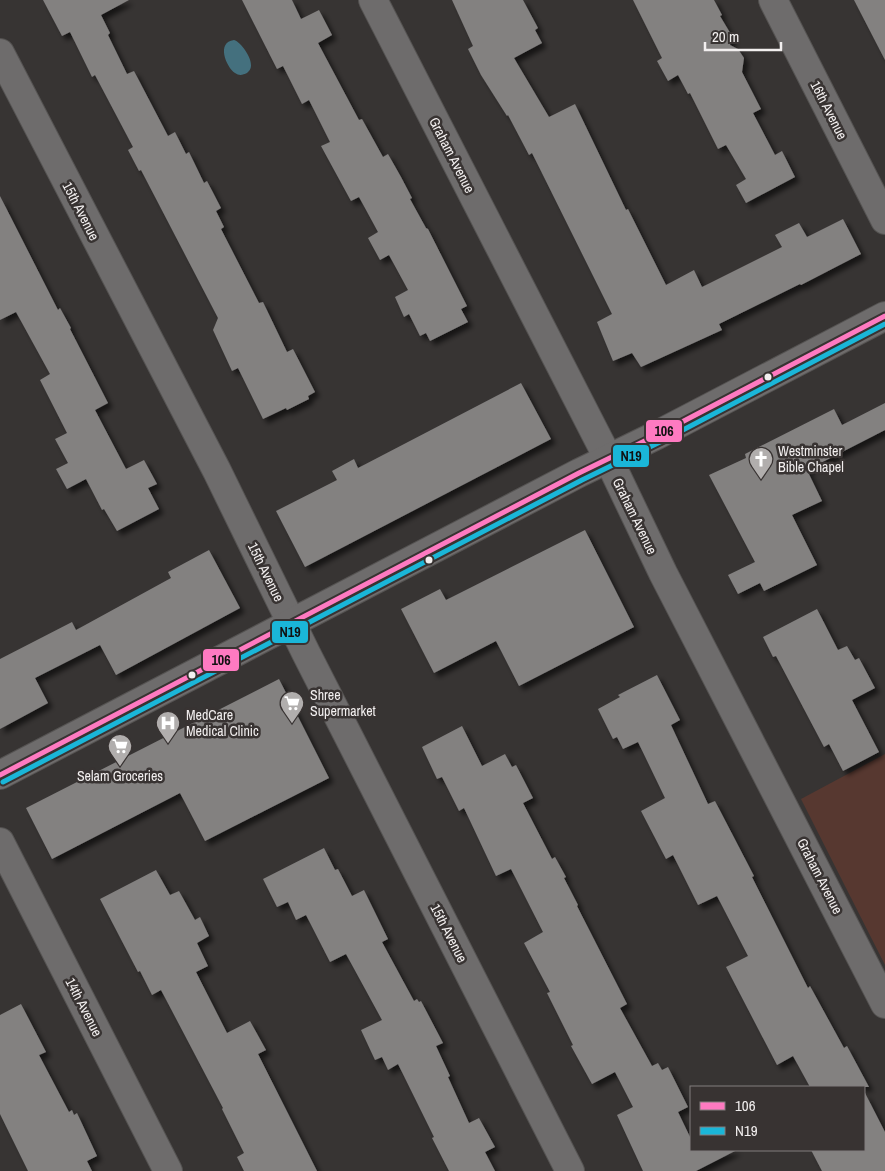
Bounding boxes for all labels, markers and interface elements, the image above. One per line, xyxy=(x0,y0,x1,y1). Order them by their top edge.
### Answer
scale bar xyxy=(705,20,781,52)
text: 20 m xyxy=(712,26,739,47)
street label: 16th Avenue xyxy=(807,78,851,142)
street label: Graham Avenue xyxy=(425,114,479,196)
street label: 15th Avenue xyxy=(59,179,103,243)
unlabelled marker xyxy=(763,372,773,382)
line badge: 106 xyxy=(645,419,683,443)
text: 106 xyxy=(654,422,674,440)
place label: Westminster Bible Chapel xyxy=(778,442,844,476)
line badge: N19 xyxy=(612,444,650,468)
church icon: Westminster Bible Chapel xyxy=(748,446,774,480)
text: N19 xyxy=(620,447,642,465)
street label: Graham Avenue xyxy=(609,475,661,557)
street label: 15th Avenue xyxy=(244,539,288,605)
unlabelled marker xyxy=(424,555,434,565)
line badge: N19 xyxy=(271,620,309,644)
text: N19 xyxy=(279,623,301,641)
line badge: 106 xyxy=(202,648,240,672)
text: 106 xyxy=(211,651,231,669)
unlabelled marker xyxy=(187,670,197,680)
place label: Shree Supermarket xyxy=(310,686,376,720)
supermarket icon: Shree Supermarket xyxy=(279,690,305,724)
place label: MedCare Medical Clinic xyxy=(186,706,259,740)
hospital icon: MedCare Medical Clinic xyxy=(155,710,181,744)
supermarket icon: Selam Groceries xyxy=(107,733,133,767)
place label: Selam Groceries xyxy=(77,767,163,785)
street label: Graham Avenue xyxy=(793,835,847,917)
street label: 15th Avenue xyxy=(427,901,471,965)
street label: 14th Avenue xyxy=(62,975,106,1039)
legend xyxy=(690,1086,865,1151)
text: 106 xyxy=(735,1095,756,1116)
text: N19 xyxy=(735,1120,758,1141)

